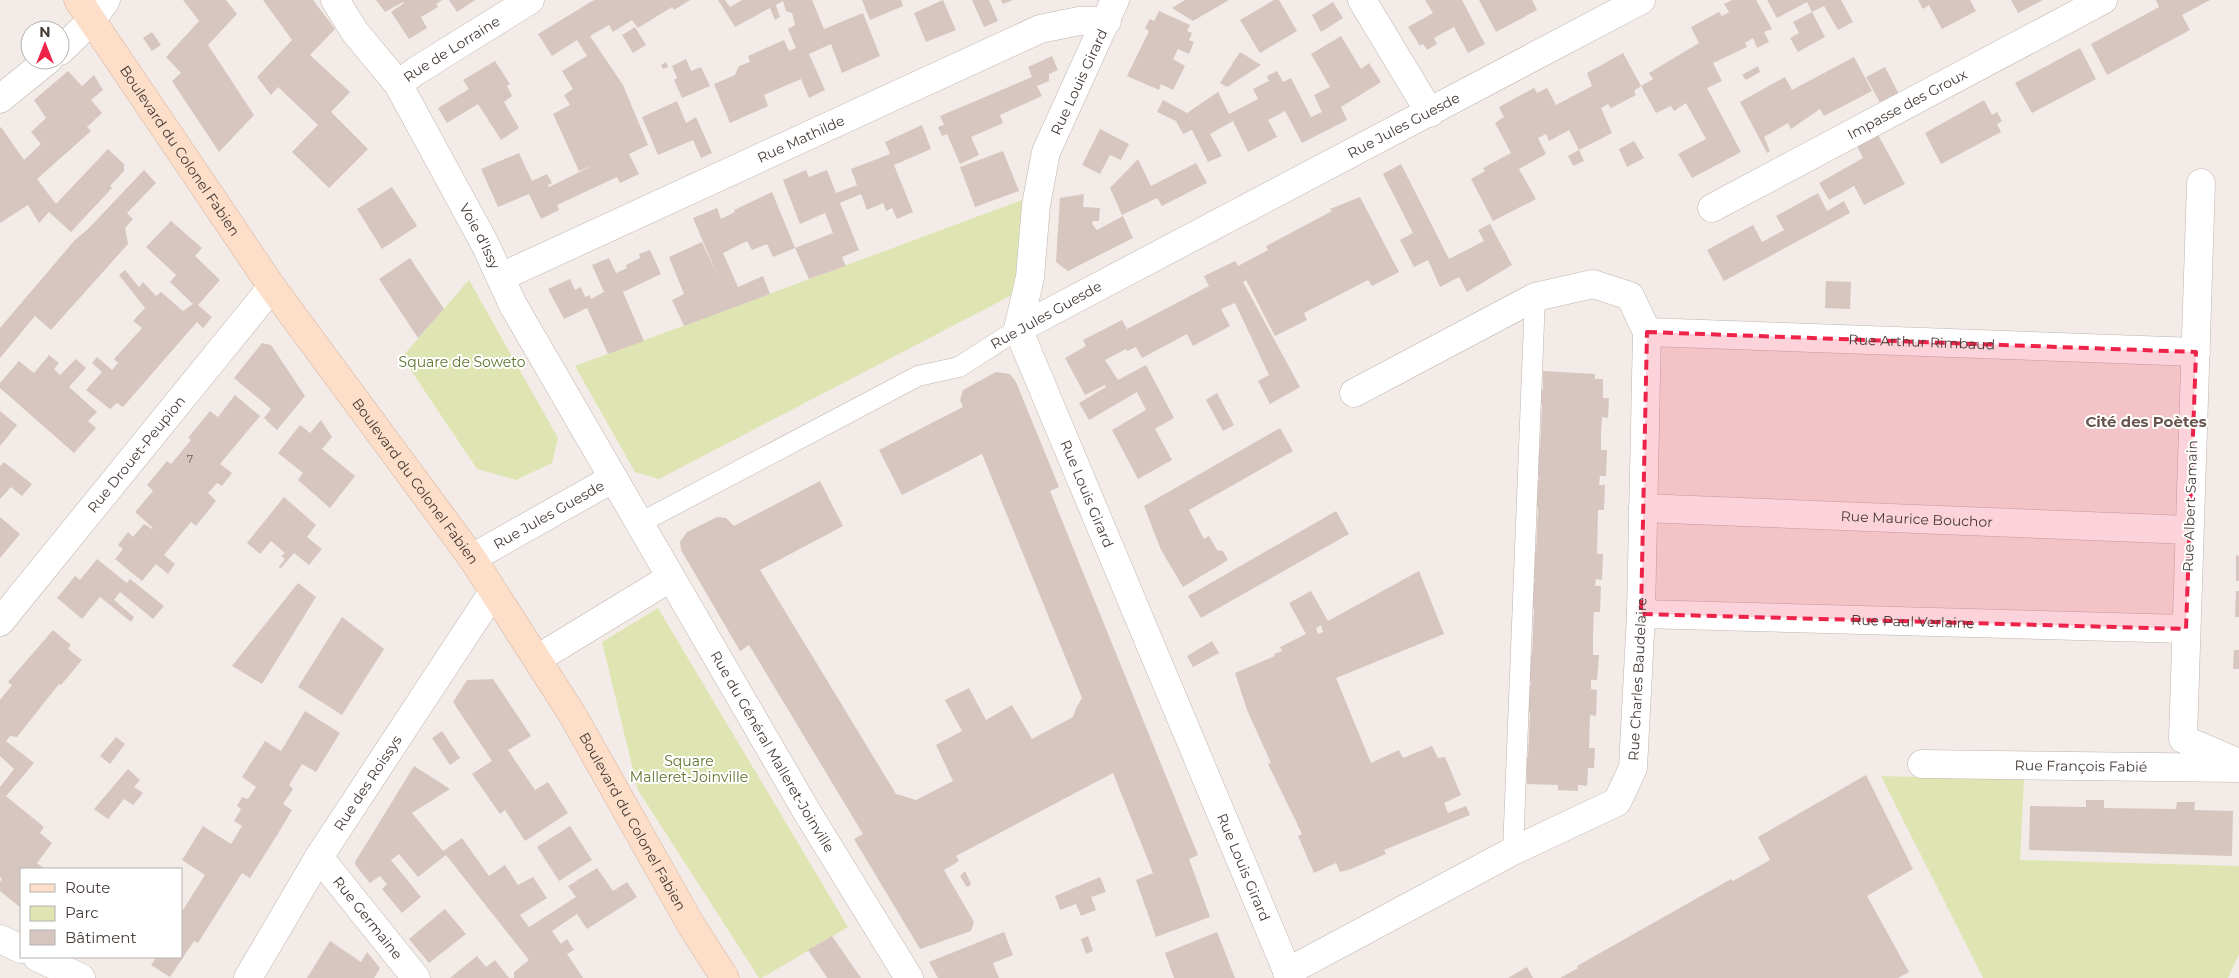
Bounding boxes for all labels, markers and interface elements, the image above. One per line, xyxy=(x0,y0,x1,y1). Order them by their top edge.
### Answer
street label: Rue de Lorraine xyxy=(400,12,503,86)
north arrow xyxy=(20,20,70,70)
text: N xyxy=(39,23,51,41)
street label: Rue Louis Girard xyxy=(1047,26,1111,138)
street label: Boulevard du Colonel Fabien xyxy=(116,62,244,240)
street label: Impasse des Groux xyxy=(1844,65,1971,143)
street label: Rue Jules Guesde xyxy=(1344,88,1463,162)
street label: Rue Mathilde xyxy=(754,111,847,167)
street label: Voie d'Issy xyxy=(456,200,504,272)
street label: Rue Jules Guesde xyxy=(987,277,1105,353)
street label: Rue Arthur Rimbaud xyxy=(1848,330,1996,354)
park label: Square de Soweto xyxy=(399,353,526,371)
street label: Rue Drouet-Peupion xyxy=(83,392,189,516)
street label: Boulevard du Colonel Fabien xyxy=(348,395,483,568)
district label: Cité des Poètes xyxy=(2085,412,2207,431)
street label: Rue Louis Girard xyxy=(1056,437,1118,550)
street label: Rue Albert Samain xyxy=(2179,440,2201,572)
house number: 7 xyxy=(187,452,193,466)
street label: Rue Jules Guesde xyxy=(490,476,607,553)
street label: Rue Maurice Bouchor xyxy=(1840,507,1994,531)
street label: Rue Charles Baudelaire xyxy=(1624,597,1650,761)
street label: Rue Paul Verlaine xyxy=(1851,611,1975,632)
street label: Rue du Général Malleret-Joinville xyxy=(706,648,839,856)
street label: Boulevard du Colonel Fabien xyxy=(575,729,690,914)
street label: Rue des Roissys xyxy=(330,731,406,834)
park label: Square Malleret-Joinville xyxy=(630,752,748,786)
street label: Rue François Fabié xyxy=(2015,756,2147,776)
street label: Rue Louis Girard xyxy=(1213,811,1274,924)
legend xyxy=(20,868,182,958)
street label: Rue Germaine xyxy=(329,873,407,963)
text: Route xyxy=(65,878,110,897)
text: Parc xyxy=(65,903,99,922)
text: Bâtiment xyxy=(65,928,137,947)

